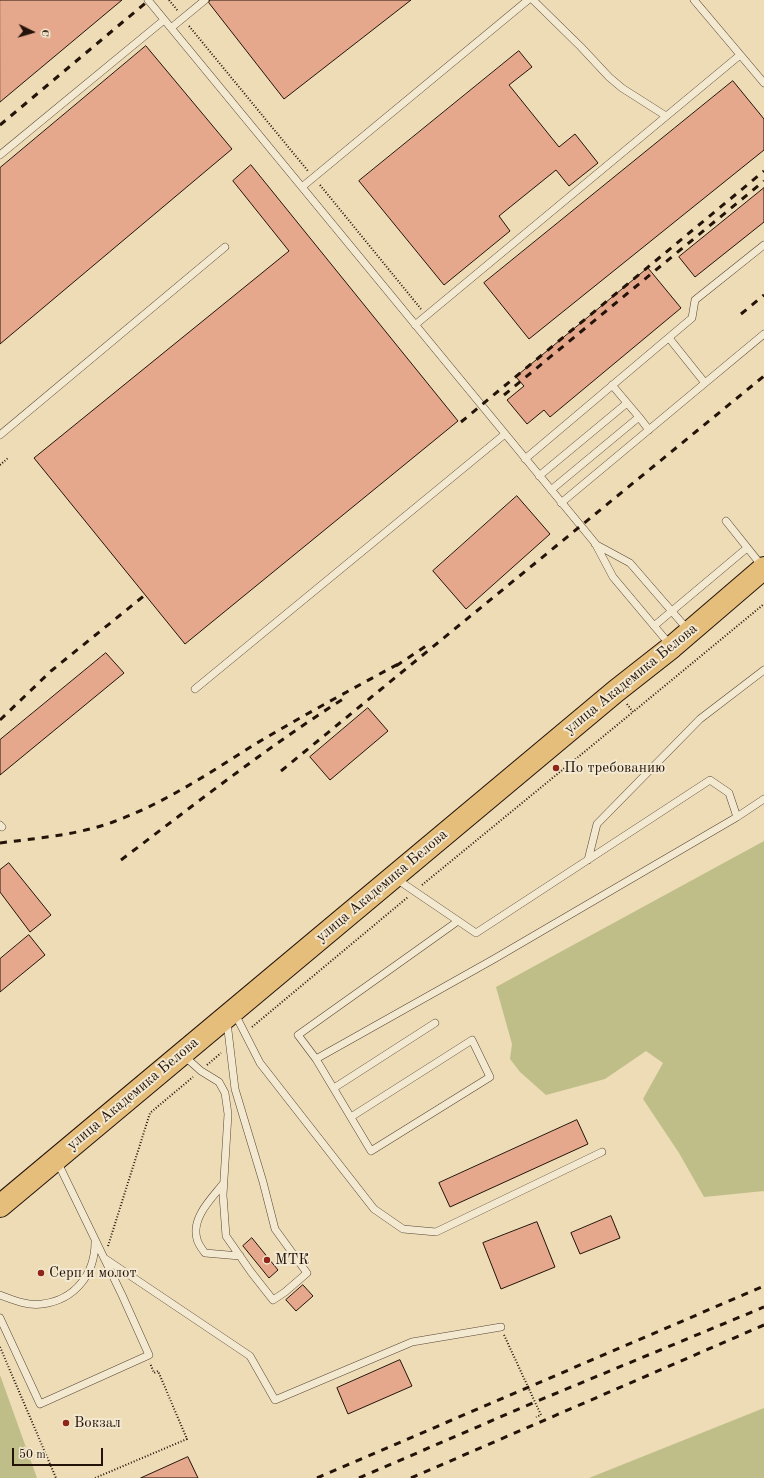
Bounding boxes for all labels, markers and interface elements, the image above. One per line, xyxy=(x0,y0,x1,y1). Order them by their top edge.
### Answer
north arrow xyxy=(12,12,52,52)
text: С xyxy=(39,29,50,37)
street label: улица Академика Белова xyxy=(561,620,701,738)
place label: По требованию xyxy=(564,759,665,777)
marker: По требованию xyxy=(551,763,561,773)
street label: улица Академика Белова xyxy=(313,826,451,946)
street label: улица Академика Белова xyxy=(64,1034,202,1154)
place label: МТК xyxy=(275,1251,309,1269)
marker: МТК xyxy=(262,1255,272,1265)
place label: Серп и молот xyxy=(49,1264,137,1282)
marker: Серп и молот xyxy=(36,1268,46,1278)
place label: Вокзал xyxy=(74,1414,121,1432)
marker: Вокзал xyxy=(61,1418,71,1428)
scale bar xyxy=(14,1440,105,1466)
text: 50 m xyxy=(19,1449,46,1461)

